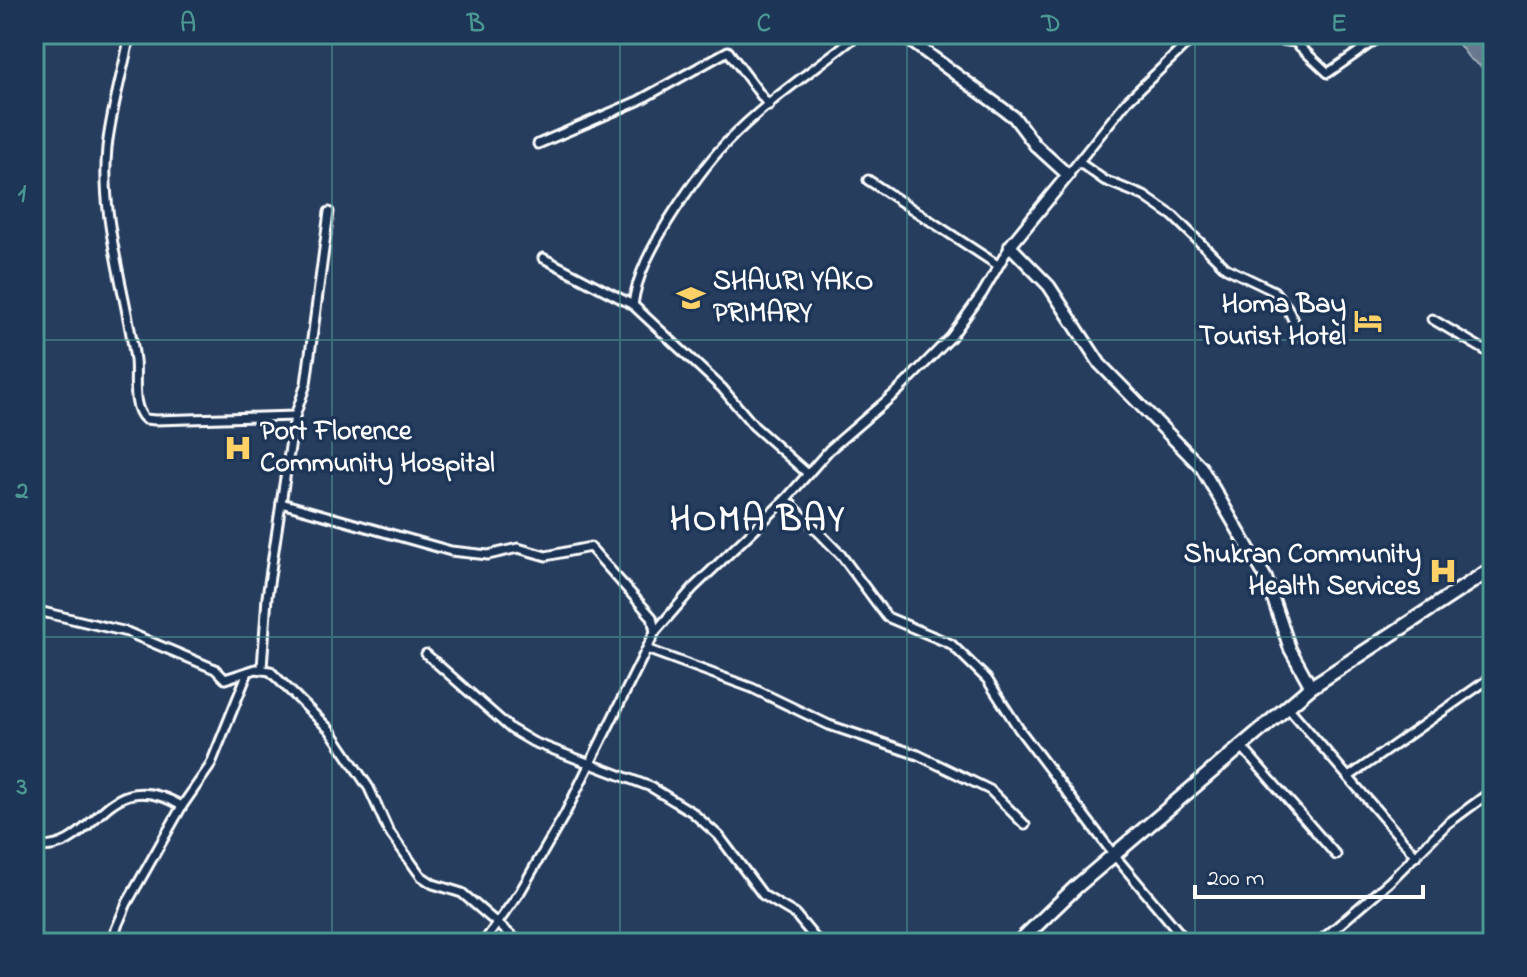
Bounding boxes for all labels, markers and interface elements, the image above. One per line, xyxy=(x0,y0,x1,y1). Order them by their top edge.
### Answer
text: A xyxy=(180,6,196,44)
text: B xyxy=(466,6,485,44)
text: C xyxy=(757,6,771,44)
text: D xyxy=(1040,6,1061,44)
text: E xyxy=(1331,6,1347,44)
text: 1 xyxy=(18,176,27,214)
place label: SHAURI YAKO PRIMARY xyxy=(713,262,873,335)
school or university icon: SHAURI YAKO PRIMARY xyxy=(676,283,706,313)
place label: Homa Bay Tourist Hotel xyxy=(1199,285,1346,358)
hotel icon: Homa Bay Tourist Hotel xyxy=(1353,306,1383,336)
place label: Port Florence Community Hospital xyxy=(260,412,495,485)
hospital icon: Port Florence Community Hospital xyxy=(223,433,253,463)
text: 2 xyxy=(15,473,29,511)
district label: HOMA BAY xyxy=(670,495,846,548)
place label: Shukran Community Health Services xyxy=(1184,535,1421,608)
hospital icon: Shukran Community Health Services xyxy=(1428,556,1458,586)
text: 3 xyxy=(16,769,28,807)
scale bar xyxy=(1195,849,1423,899)
text: 200 m xyxy=(1207,862,1264,897)

